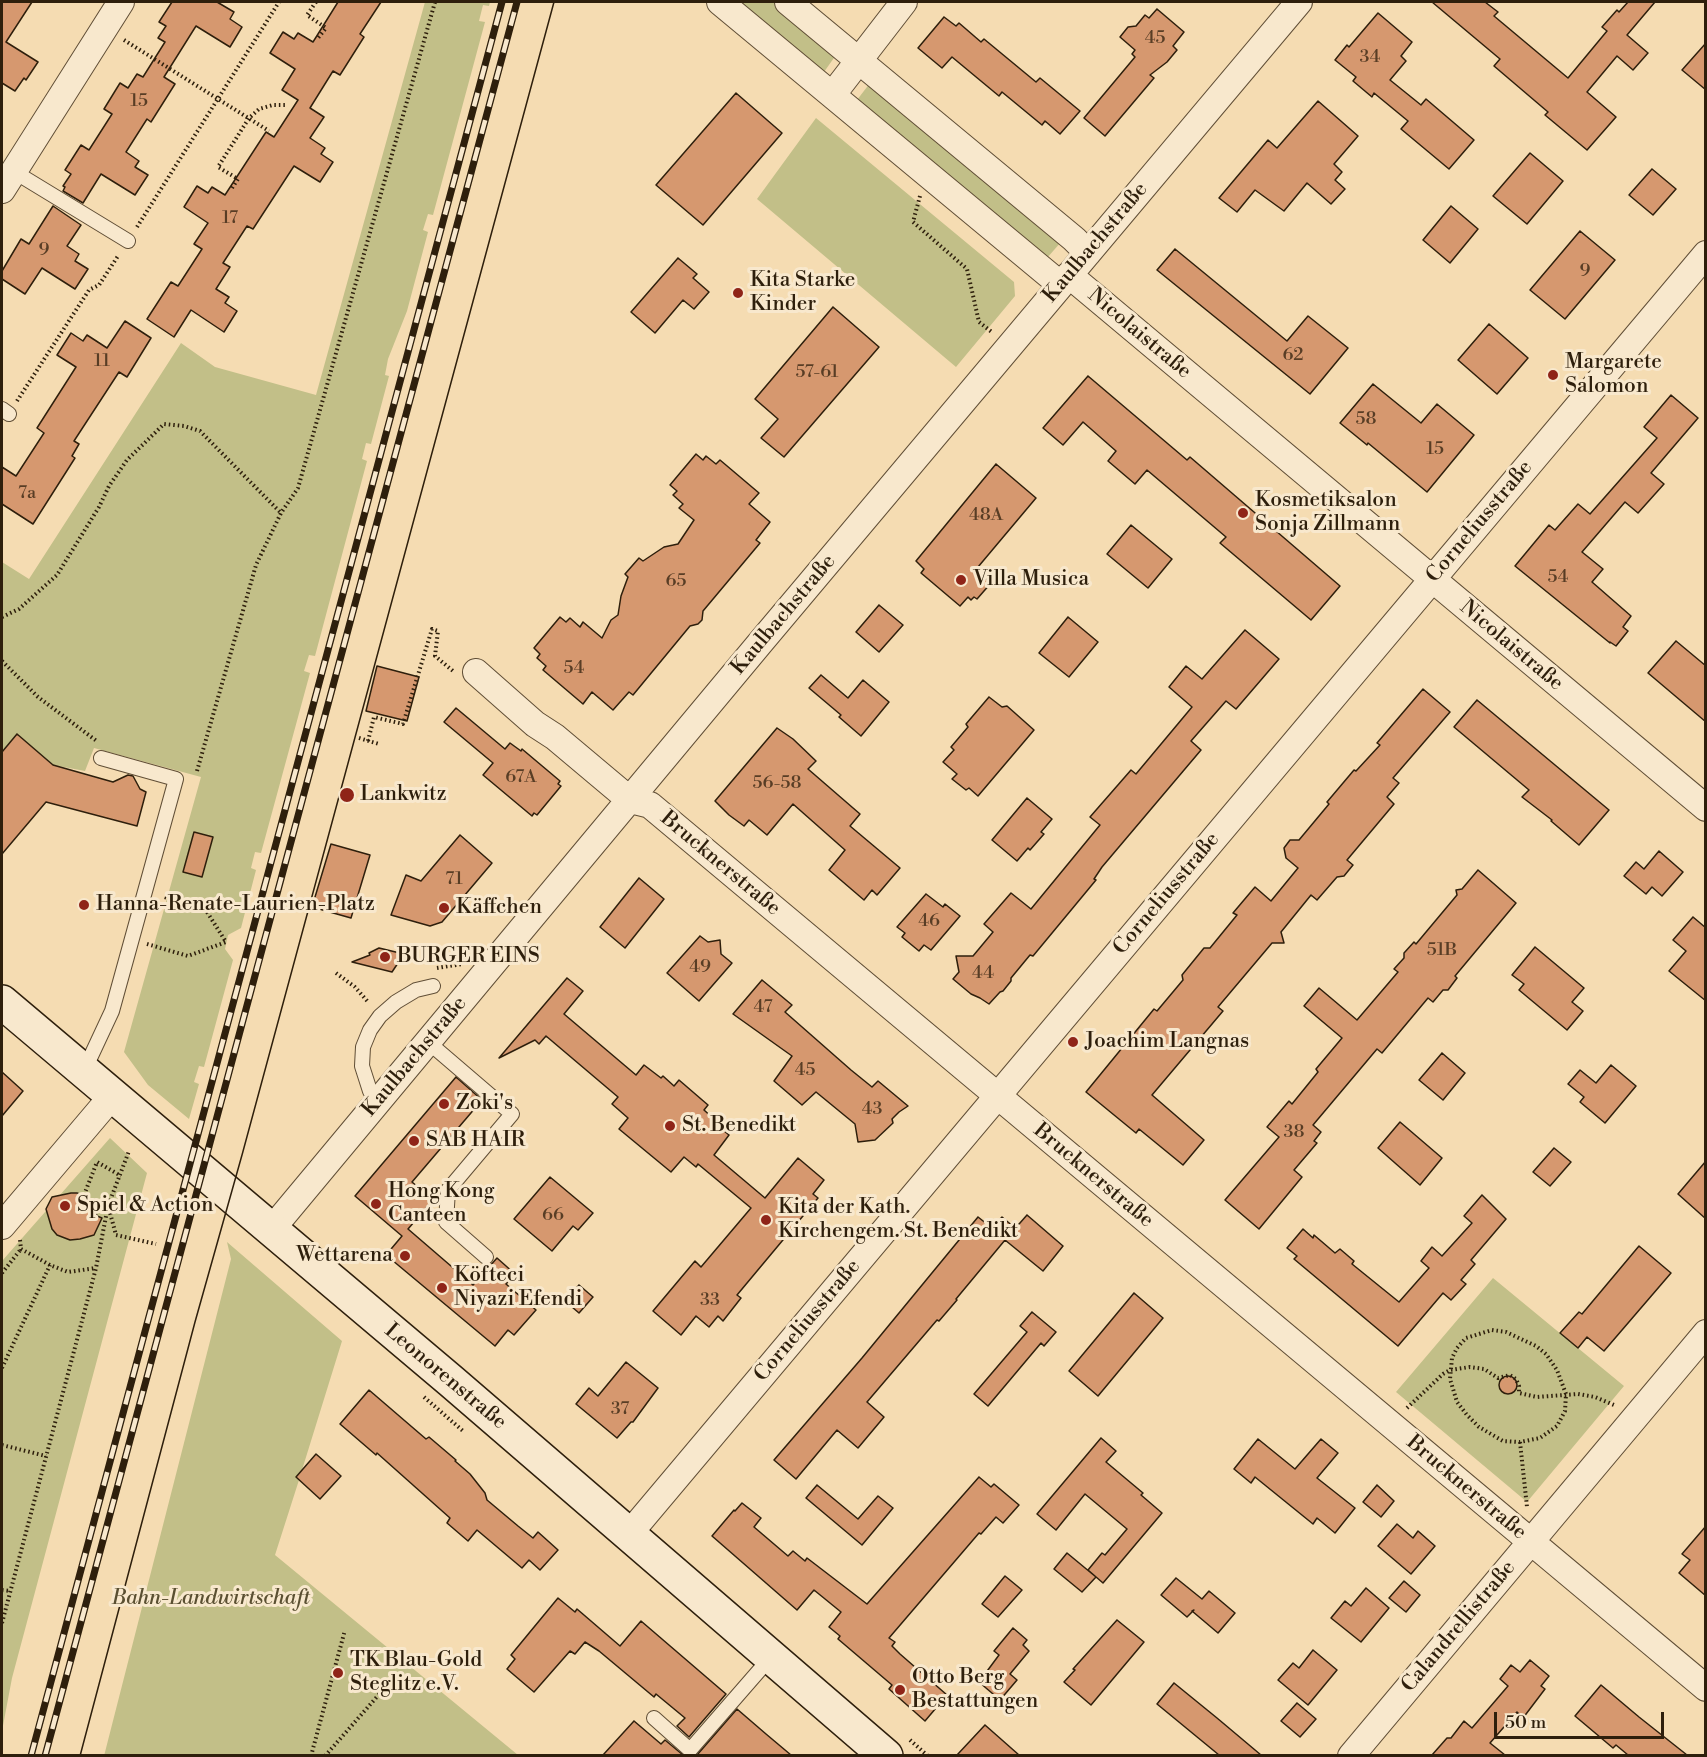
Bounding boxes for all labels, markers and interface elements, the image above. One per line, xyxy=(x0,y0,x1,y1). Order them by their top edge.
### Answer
house number: 45 xyxy=(1145,28,1165,50)
house number: 34 xyxy=(1360,47,1380,69)
house number: 15 xyxy=(130,91,148,113)
street label: Kaulbachstraße xyxy=(1038,178,1154,308)
house number: 17 xyxy=(222,208,238,230)
house number: 9 xyxy=(39,240,49,262)
house number: 9 xyxy=(1580,261,1590,283)
place label: Kita Starke Kinder xyxy=(750,268,855,318)
street label: Nicolaistraße xyxy=(1082,283,1196,385)
marker: Kita Starke Kinder xyxy=(731,286,745,300)
house number: 62 xyxy=(1282,345,1304,367)
place label: Margarete Salomon xyxy=(1565,350,1662,400)
house number: 11 xyxy=(94,351,110,373)
house number: 57-61 xyxy=(795,362,839,384)
marker: Margarete Salomon xyxy=(1546,368,1560,382)
house number: 58 xyxy=(1356,409,1376,431)
house number: 15 xyxy=(1426,439,1444,461)
street label: Corneliusstraße xyxy=(1422,456,1538,588)
house number: 7a xyxy=(18,483,36,505)
place label: Kosmetiksalon Sonja Zillmann xyxy=(1255,488,1400,538)
house number: 48A xyxy=(969,505,1003,527)
marker: Kosmetiksalon Sonja Zillmann xyxy=(1236,506,1250,520)
street label: Kaulbachstraße xyxy=(726,550,842,680)
place label: Villa Musica xyxy=(973,567,1089,593)
house number: 54 xyxy=(1548,567,1568,589)
house number: 65 xyxy=(666,571,686,593)
marker: Villa Musica xyxy=(954,573,968,587)
street label: Nicolaistraße xyxy=(1454,595,1568,697)
house number: 54 xyxy=(564,658,584,680)
house number: 67A xyxy=(505,767,537,789)
house number: 56-58 xyxy=(753,773,801,795)
place label: Lankwitz xyxy=(360,782,447,808)
marker: Lankwitz xyxy=(338,786,356,804)
street label: Brucknerstraße xyxy=(655,806,785,922)
street label: Corneliusstraße xyxy=(1109,828,1225,960)
house number: 71 xyxy=(445,869,463,891)
place label: Hanna-Renate-Laurien-Platz xyxy=(96,892,375,918)
place label: Käffchen xyxy=(456,895,542,921)
marker: Hanna-Renate-Laurien-Platz xyxy=(77,898,91,912)
marker: Käffchen xyxy=(437,901,451,915)
house number: 46 xyxy=(918,911,940,933)
house number: 51B xyxy=(1427,940,1457,962)
place label: BURGER EINS xyxy=(397,944,540,970)
marker: BURGER EINS xyxy=(378,950,392,964)
house number: 49 xyxy=(689,957,711,979)
house number: 44 xyxy=(972,963,994,985)
street label: Kaulbachstraße xyxy=(357,992,473,1122)
house number: 47 xyxy=(753,997,773,1019)
place label: Joachim Langnas xyxy=(1085,1029,1249,1055)
marker: Joachim Langnas xyxy=(1066,1035,1080,1049)
house number: 45 xyxy=(795,1060,815,1082)
place label: Zoki's xyxy=(456,1091,513,1117)
marker: Zoki's xyxy=(437,1097,451,1111)
house number: 43 xyxy=(862,1099,882,1121)
place label: St. Benedikt xyxy=(682,1113,796,1139)
street label: Brucknerstraße xyxy=(1028,1118,1158,1234)
marker: St. Benedikt xyxy=(663,1119,677,1133)
house number: 38 xyxy=(1284,1122,1304,1144)
place label: SAB HAIR xyxy=(426,1128,525,1154)
marker: SAB HAIR xyxy=(407,1134,421,1148)
place label: Hong Kong Canteen xyxy=(388,1179,495,1229)
place label: Spiel & Action xyxy=(77,1193,213,1219)
place label: Kita der Kath. Kirchengem. St. Benedikt xyxy=(778,1195,1018,1245)
marker: Hong Kong Canteen xyxy=(369,1197,383,1211)
marker: Spiel & Action xyxy=(58,1199,72,1213)
house number: 66 xyxy=(542,1205,564,1227)
marker: Kita der Kath. Kirchengem. St. Benedikt xyxy=(759,1213,773,1227)
place label: Wettarena xyxy=(296,1243,393,1269)
marker: Wettarena xyxy=(398,1249,412,1263)
street label: Corneliusstraße xyxy=(750,1255,866,1387)
place label: Köfteci Niyazi Efendi xyxy=(454,1263,582,1313)
marker: Köfteci Niyazi Efendi xyxy=(435,1281,449,1295)
house number: 33 xyxy=(700,1290,720,1312)
street label: Leonorenstraße xyxy=(379,1319,511,1435)
house number: 37 xyxy=(611,1399,629,1421)
street label: Brucknerstraße xyxy=(1401,1430,1531,1546)
street label: Calandrellistraße xyxy=(1397,1556,1521,1698)
park label: Bahn-Landwirtschaft xyxy=(112,1586,310,1612)
place label: TK Blau-Gold Steglitz e.V. xyxy=(350,1648,482,1698)
place label: Otto Berg Bestattungen xyxy=(912,1665,1038,1715)
marker: TK Blau-Gold Steglitz e.V. xyxy=(331,1666,345,1680)
marker: Otto Berg Bestattungen xyxy=(893,1683,907,1697)
scale bar xyxy=(1497,1700,1666,1738)
text: 50 m xyxy=(1505,1711,1546,1734)

